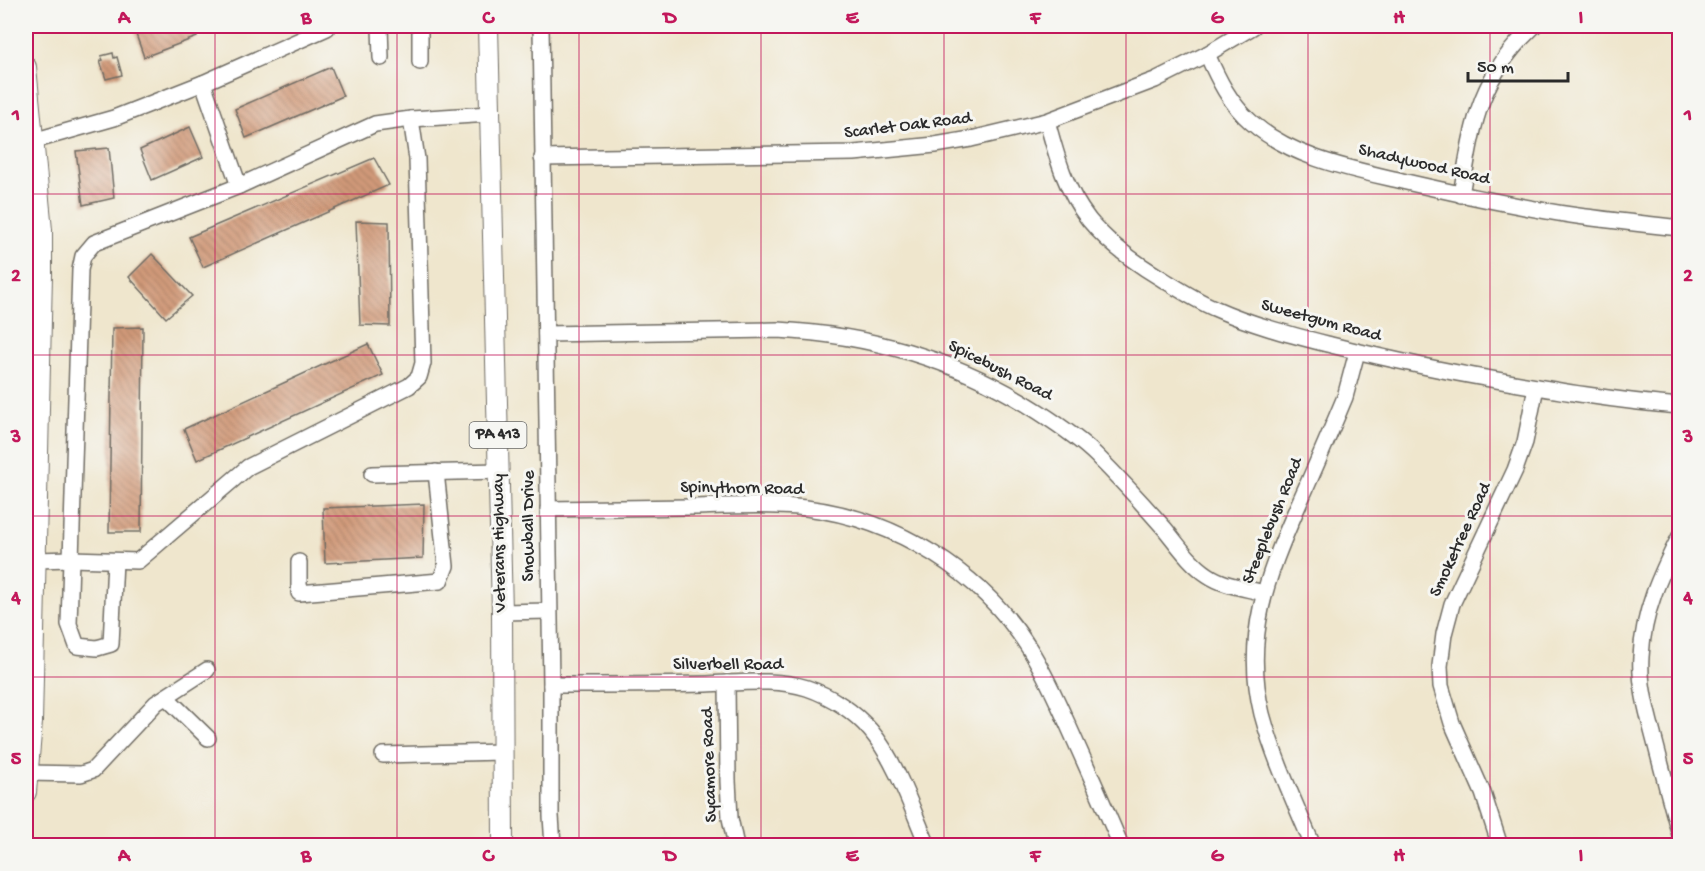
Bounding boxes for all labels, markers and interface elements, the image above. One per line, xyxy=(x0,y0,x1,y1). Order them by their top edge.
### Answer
text: A xyxy=(117,8,132,31)
text: B xyxy=(300,8,312,31)
text: C xyxy=(482,8,496,31)
text: D xyxy=(661,8,677,31)
text: E xyxy=(846,8,860,31)
text: F xyxy=(1029,8,1042,31)
text: G xyxy=(1211,8,1225,31)
text: H xyxy=(1393,8,1405,31)
text: I xyxy=(1579,8,1584,31)
scale bar xyxy=(1468,45,1568,83)
text: 50 m xyxy=(1477,58,1514,79)
text: 1 xyxy=(11,105,20,128)
text: 1 xyxy=(1683,105,1692,128)
street label: Scarlet Oak Road xyxy=(843,108,974,144)
street label: Shadywood Road xyxy=(1356,140,1493,191)
text: 2 xyxy=(11,266,21,289)
text: 2 xyxy=(1683,266,1693,289)
street label: Sweetgum Road xyxy=(1259,295,1385,347)
street label: Spicebush Road xyxy=(944,336,1057,407)
road number: PA 413 xyxy=(470,422,526,448)
text: 3 xyxy=(10,427,21,450)
text: 3 xyxy=(1682,427,1693,450)
street label: Steeplebush Road xyxy=(1238,454,1308,587)
street label: Snowball Drive xyxy=(519,470,540,582)
street label: Veterans Highway xyxy=(488,473,512,613)
street label: Spinythorn Road xyxy=(680,477,805,501)
street label: Smoketree Road xyxy=(1425,478,1497,600)
text: 4 xyxy=(10,588,21,611)
text: 4 xyxy=(1682,588,1693,611)
street label: Silverbell Road xyxy=(673,655,785,676)
street label: Sycamore Road xyxy=(697,706,722,823)
text: 5 xyxy=(11,749,22,772)
text: 5 xyxy=(1683,749,1694,772)
text: A xyxy=(117,846,132,869)
text: B xyxy=(300,846,312,869)
text: C xyxy=(482,846,496,869)
text: D xyxy=(661,846,677,869)
text: E xyxy=(846,846,860,869)
text: F xyxy=(1029,846,1042,869)
text: G xyxy=(1211,846,1225,869)
text: H xyxy=(1393,846,1405,869)
text: I xyxy=(1579,846,1584,869)

